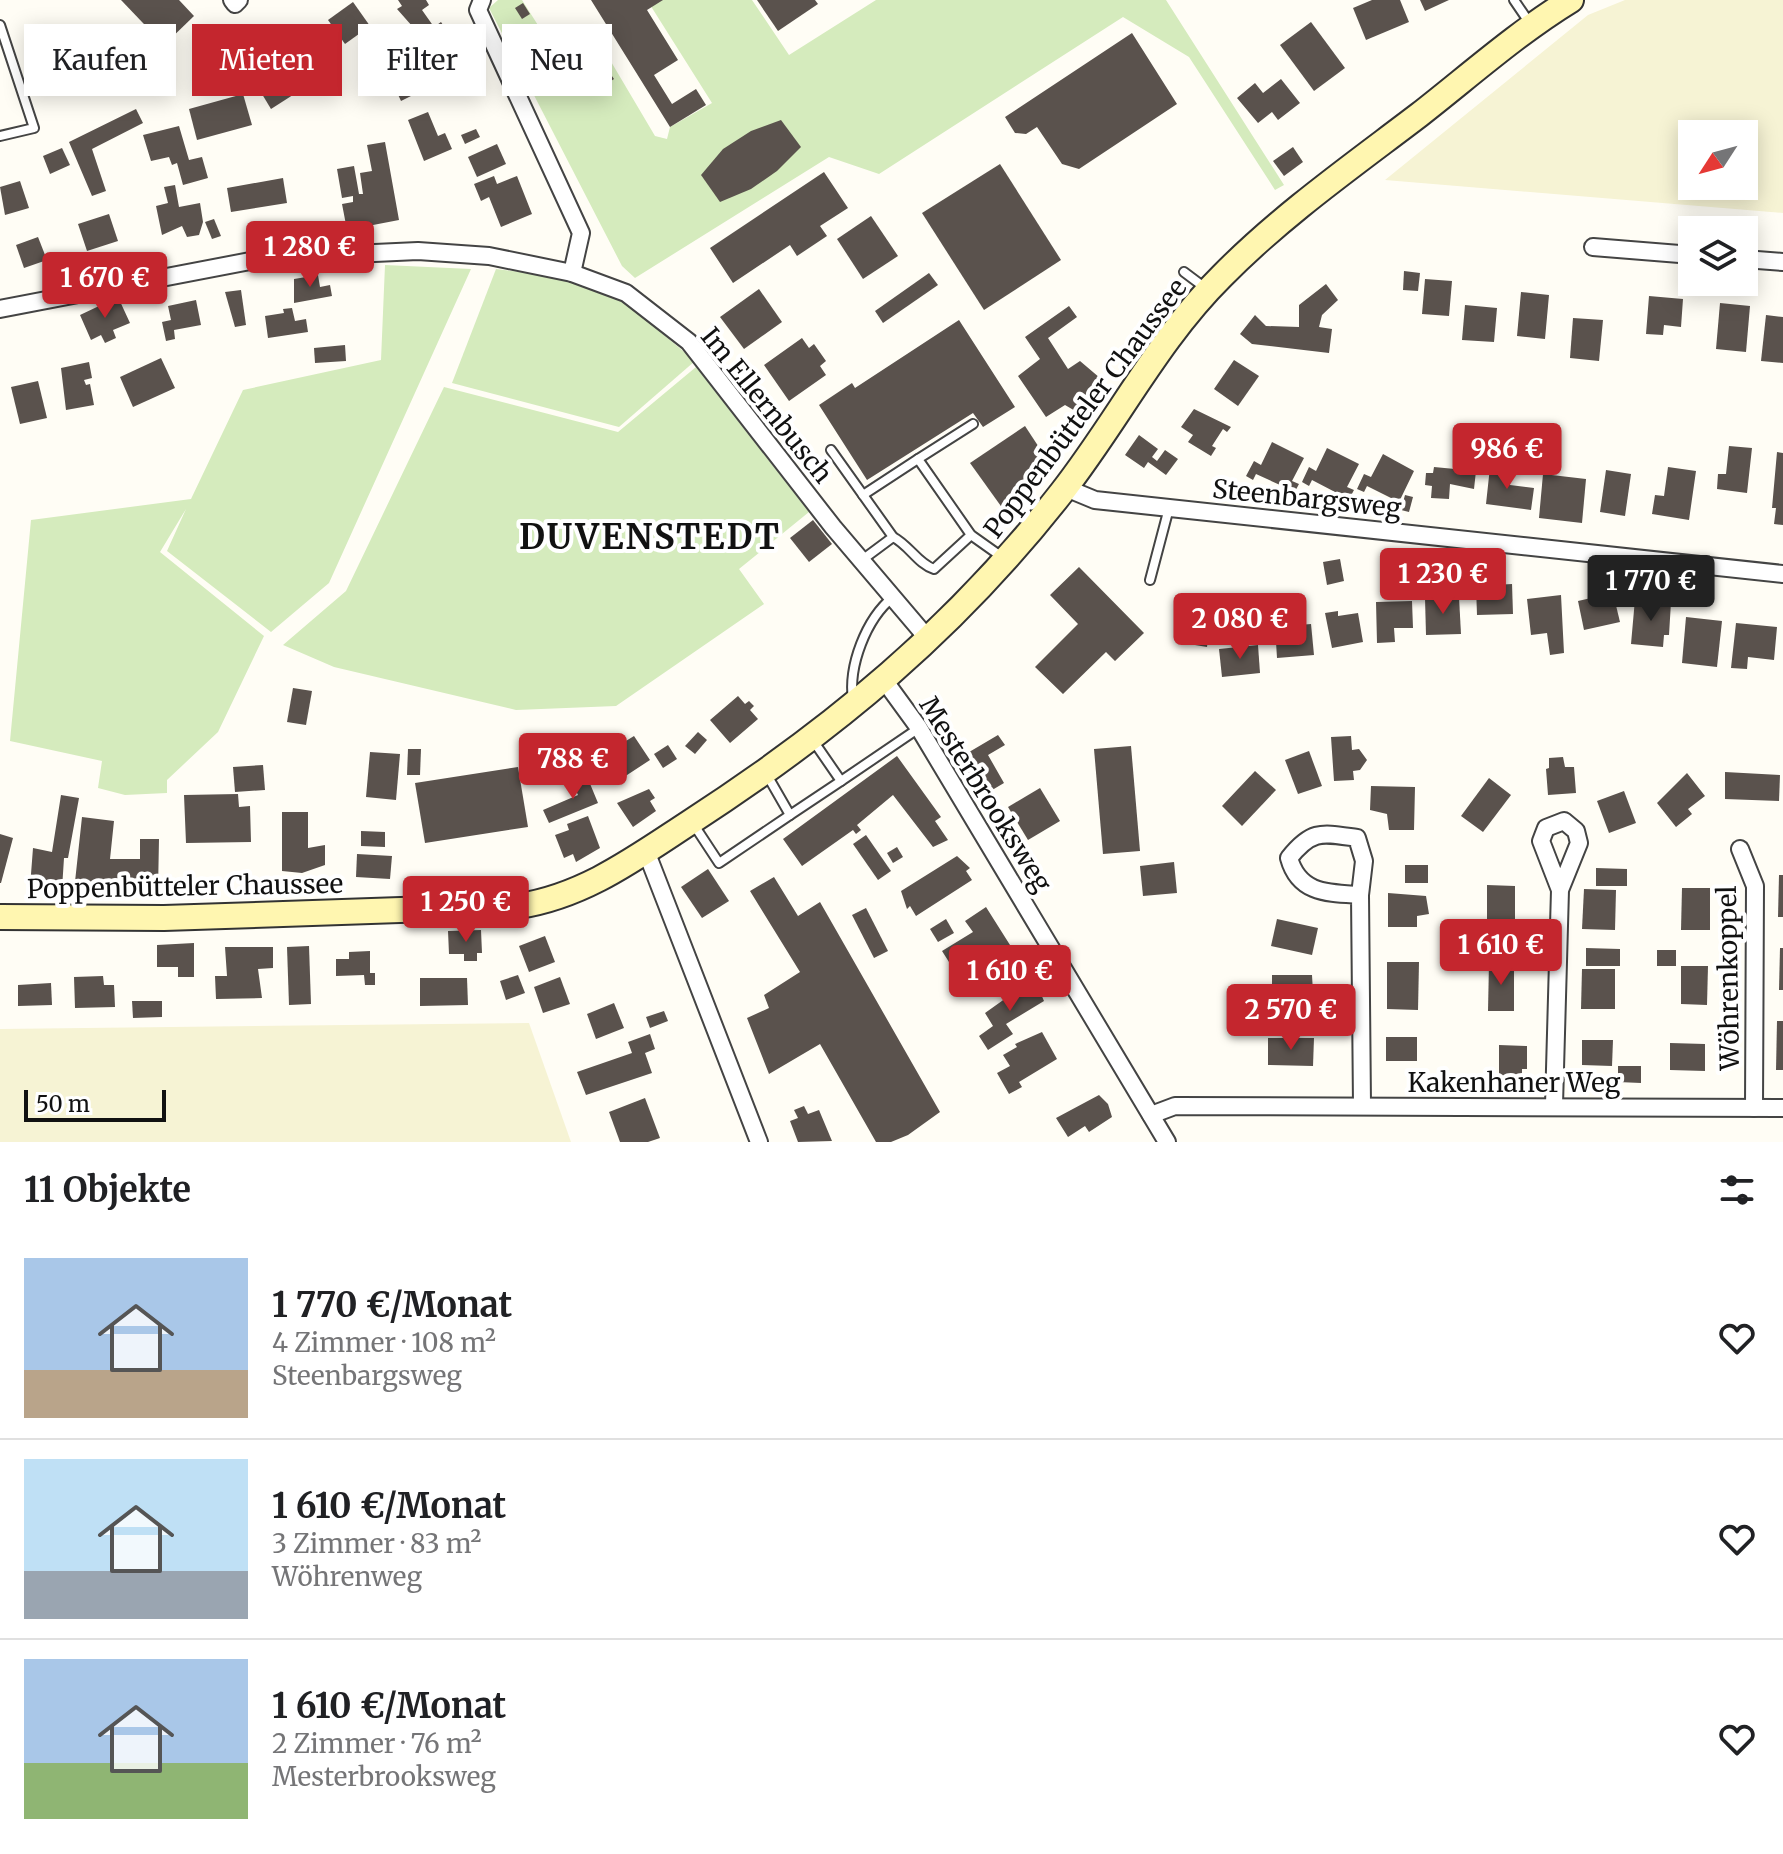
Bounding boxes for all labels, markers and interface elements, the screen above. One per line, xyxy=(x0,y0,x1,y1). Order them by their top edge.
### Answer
chip: Kaufen xyxy=(24,24,176,96)
chip: Mieten xyxy=(192,24,342,96)
chip: Filter xyxy=(358,24,486,96)
chip: Neu xyxy=(502,24,612,96)
north arrow xyxy=(1678,120,1758,200)
map controls xyxy=(1678,120,1758,296)
button: layers xyxy=(1678,216,1758,296)
pin: 1 280 € xyxy=(236,221,384,289)
text: 1 280 € xyxy=(264,230,356,263)
pin: 1 670 € xyxy=(31,252,179,320)
text: 1 670 € xyxy=(60,261,150,294)
street label: Poppenbütteler Chaussee xyxy=(977,272,1193,544)
street label: Im Ellernbusch xyxy=(694,320,840,490)
pin: 986 € xyxy=(1451,423,1563,491)
text: 986 € xyxy=(1471,432,1543,465)
street label: Steenbargsweg xyxy=(1211,472,1403,524)
district label: DUVENSTEDT xyxy=(519,516,781,558)
pin: 1 230 € xyxy=(1369,548,1517,616)
pin: 1 770 € xyxy=(1577,555,1725,623)
text: 1 230 € xyxy=(1398,557,1488,590)
text: 1 770 € xyxy=(1606,564,1696,597)
pin: 2 080 € xyxy=(1166,593,1314,661)
text: 2 080 € xyxy=(1191,602,1289,635)
street label: Mesterbrooksweg xyxy=(913,690,1060,898)
pin: 788 € xyxy=(517,733,629,801)
text: 788 € xyxy=(537,742,609,775)
street label: Poppenbütteler Chaussee xyxy=(27,867,343,905)
pin: 1 250 € xyxy=(392,876,540,944)
text: 1 250 € xyxy=(421,885,511,918)
street label: Wöhrenkoppel xyxy=(1710,885,1746,1072)
pin: 1 610 € xyxy=(1427,919,1575,987)
text: 1 610 € xyxy=(1458,928,1544,961)
pin: 1 610 € xyxy=(936,945,1084,1013)
text: 1 610 € xyxy=(967,954,1053,987)
pin: 2 570 € xyxy=(1217,984,1365,1052)
text: 2 570 € xyxy=(1245,993,1337,1026)
street label: Kakenhaner Weg xyxy=(1408,1066,1621,1099)
scale bar xyxy=(24,1086,166,1122)
text: 50 m xyxy=(36,1090,90,1118)
icon: filters xyxy=(1715,1168,1759,1212)
text: 11 Objekte xyxy=(24,1169,191,1211)
text: 1 770 €/Monat xyxy=(272,1284,512,1326)
icon: home xyxy=(88,1290,184,1386)
icon: heart xyxy=(1715,1316,1759,1360)
text: 4 Zimmer · 108 m² xyxy=(272,1326,496,1359)
text: Steenbargsweg xyxy=(272,1359,462,1392)
text: 1 610 €/Monat xyxy=(272,1485,506,1527)
icon: home xyxy=(88,1491,184,1587)
icon: heart xyxy=(1715,1517,1759,1561)
text: 3 Zimmer · 83 m² xyxy=(272,1527,481,1560)
text: Wöhrenweg xyxy=(272,1560,422,1593)
text: 1 610 €/Monat xyxy=(272,1685,506,1727)
icon: home xyxy=(88,1691,184,1787)
icon: heart xyxy=(1715,1717,1759,1761)
text: 2 Zimmer · 76 m² xyxy=(272,1727,482,1760)
text: Mesterbrooksweg xyxy=(272,1760,496,1793)

